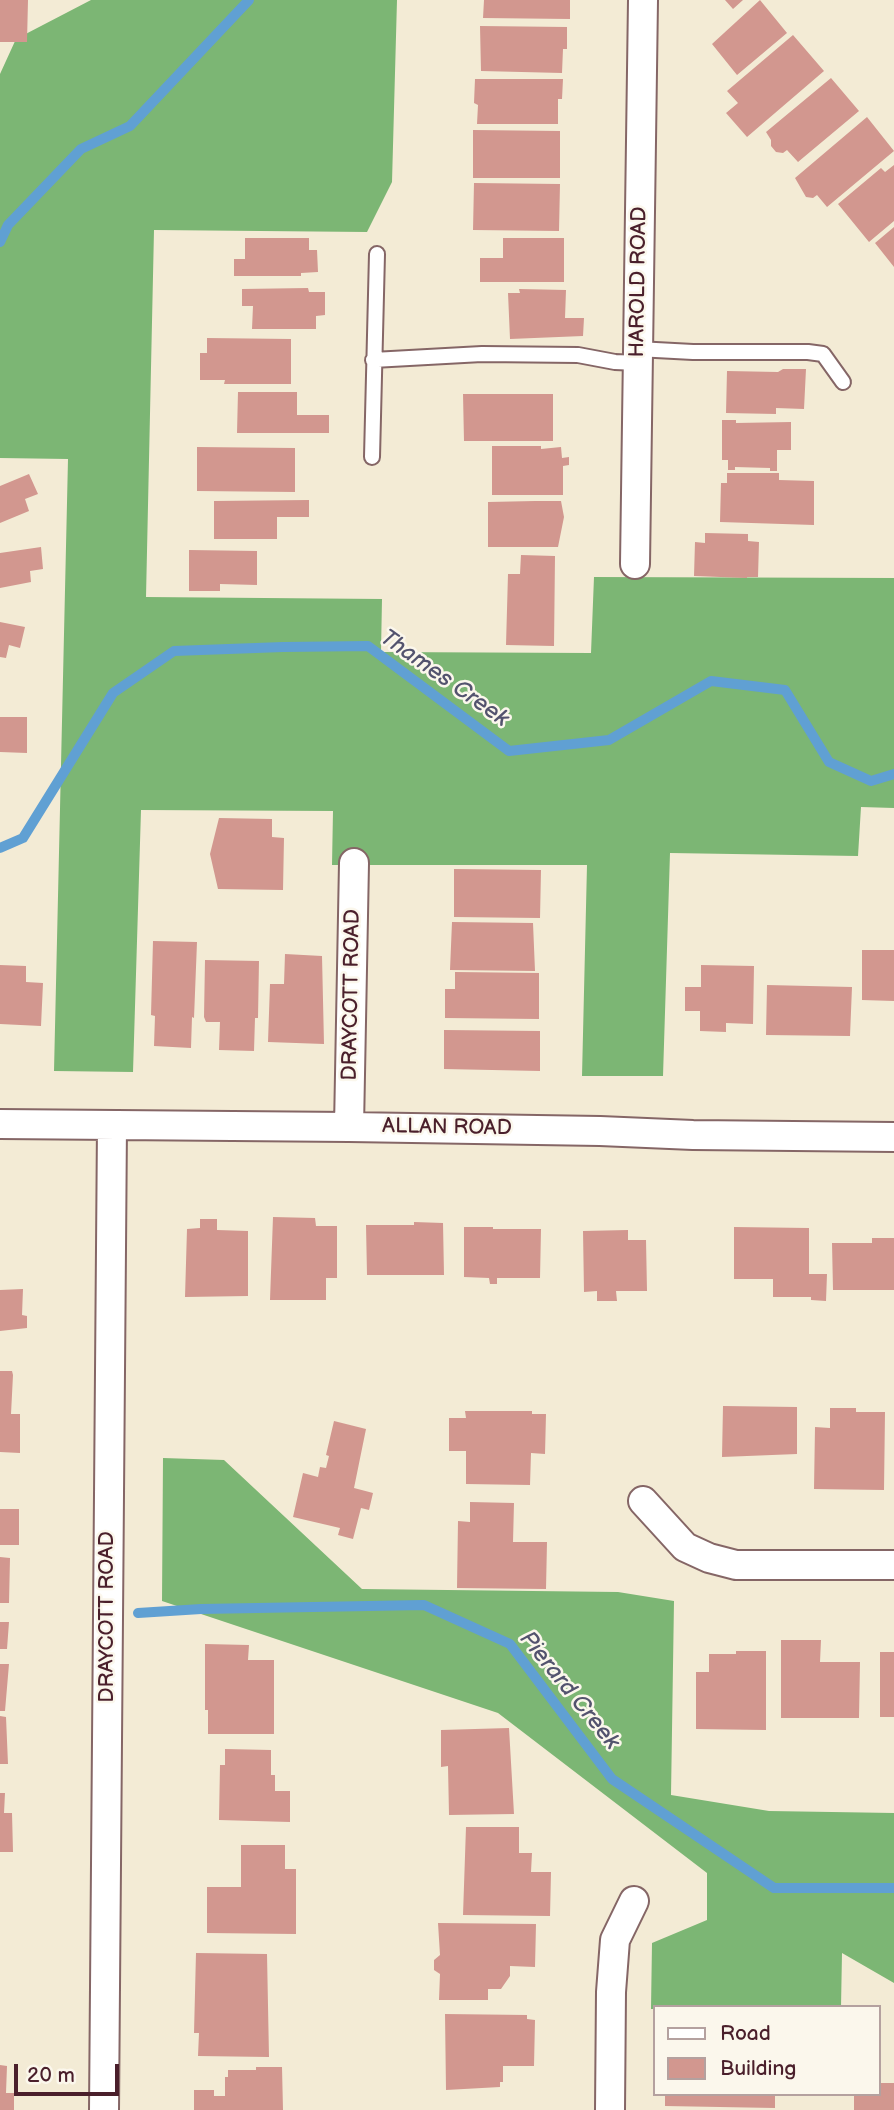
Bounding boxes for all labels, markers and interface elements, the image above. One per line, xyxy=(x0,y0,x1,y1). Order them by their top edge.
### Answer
street label: HAROLD ROAD xyxy=(625,206,653,358)
water label: Thames Creek xyxy=(374,625,514,733)
street label: DRAYCOTT ROAD xyxy=(338,909,366,1081)
street label: ALLAN ROAD xyxy=(382,1114,512,1142)
street label: DRAYCOTT ROAD xyxy=(95,1531,121,1703)
water label: Pierard Creek xyxy=(513,1626,625,1756)
legend xyxy=(652,2005,880,2096)
text: Road xyxy=(720,2021,771,2046)
scale bar xyxy=(18,2050,122,2094)
text: Building xyxy=(720,2056,796,2081)
text: 20 m xyxy=(27,2063,75,2088)

